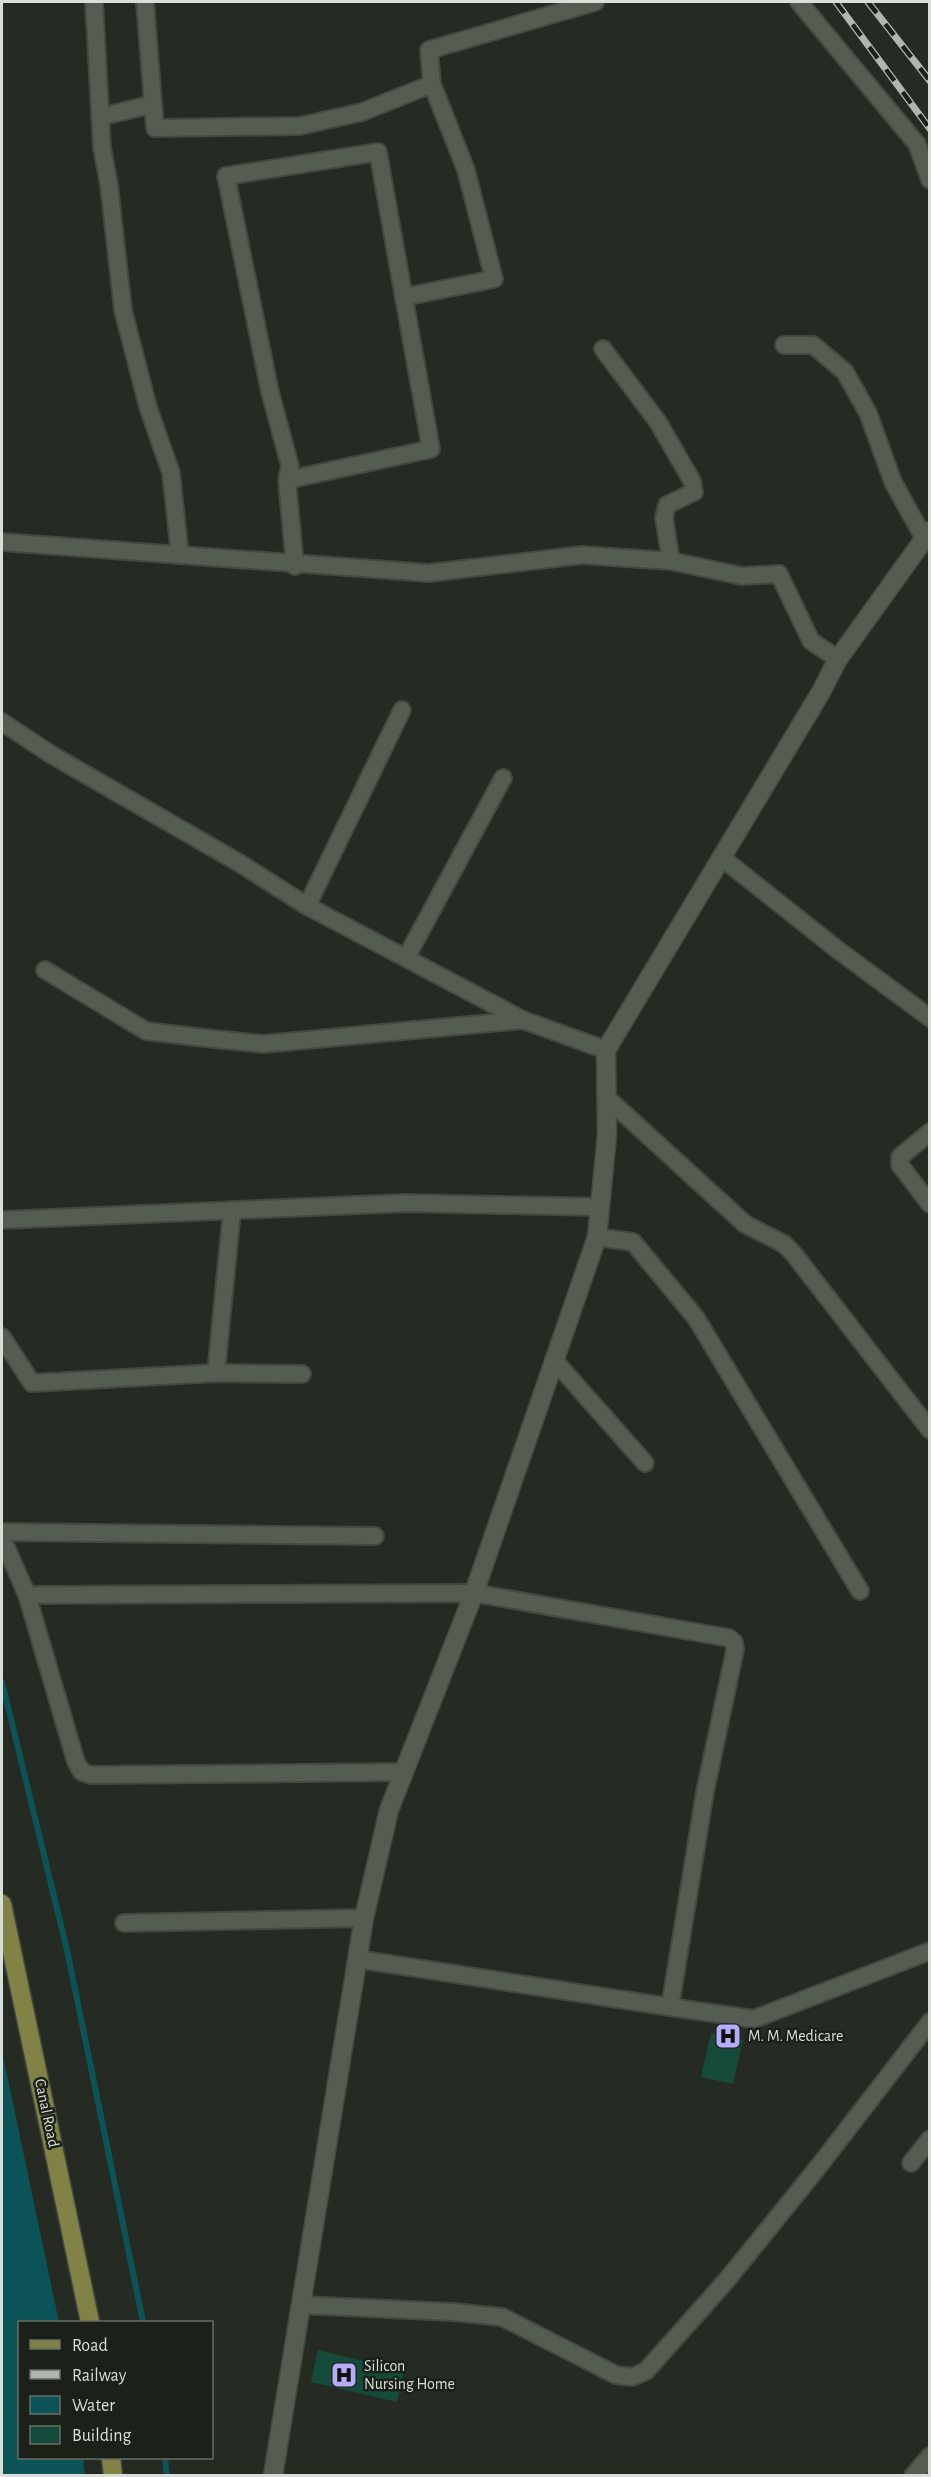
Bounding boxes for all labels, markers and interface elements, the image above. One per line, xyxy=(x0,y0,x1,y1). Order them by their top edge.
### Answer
hospital icon: M. M. Medicare xyxy=(713,2021,743,2051)
place label: M. M. Medicare xyxy=(748,2028,843,2044)
street label: Canal Road xyxy=(32,2077,62,2149)
legend xyxy=(18,2321,213,2459)
text: Road xyxy=(72,2337,108,2355)
place label: Silicon Nursing Home xyxy=(364,2358,455,2392)
hospital icon: Silicon Nursing Home xyxy=(329,2360,359,2390)
text: Railway xyxy=(72,2367,127,2385)
text: Water xyxy=(72,2397,115,2415)
text: Building xyxy=(72,2427,132,2445)

